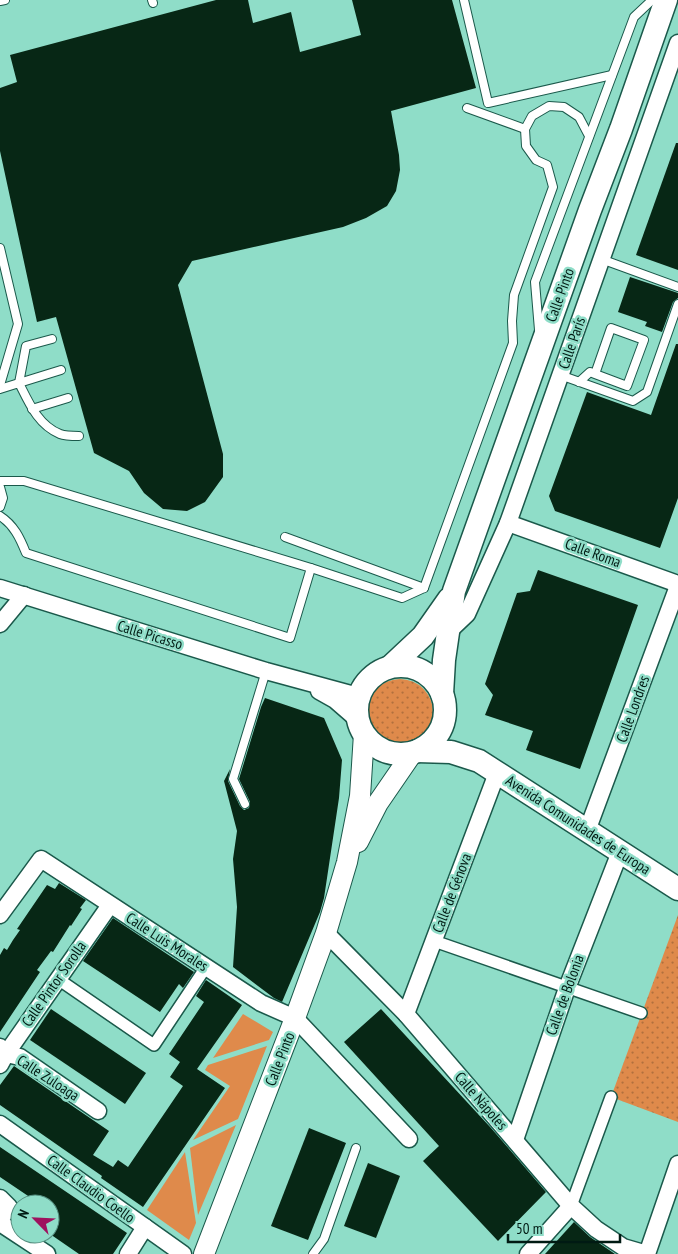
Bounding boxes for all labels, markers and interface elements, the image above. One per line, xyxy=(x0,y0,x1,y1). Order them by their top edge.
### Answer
street label: Calle Pinto xyxy=(541,265,578,324)
street label: Calle París xyxy=(554,314,589,371)
street label: Calle Roma xyxy=(563,534,624,571)
street label: Calle Picasso xyxy=(115,616,185,653)
street label: Calle Londres xyxy=(612,673,653,745)
street label: Avenida Comunidades de Europa xyxy=(502,771,654,878)
street label: Calle de Génova xyxy=(428,851,475,935)
street label: Calle Luis Morales xyxy=(123,908,212,975)
street label: Calle Pintor Sorolla xyxy=(17,937,90,1030)
street label: Calle de Bolonia xyxy=(541,952,588,1038)
street label: Calle Pinto xyxy=(261,1029,298,1088)
street label: Calle Zuloaga xyxy=(14,1051,83,1105)
street label: Calle Nápoles xyxy=(451,1068,512,1134)
street label: Calle Claudio Coello xyxy=(44,1150,139,1227)
north arrow xyxy=(10,1194,60,1244)
text: N xyxy=(13,1207,33,1221)
scale bar xyxy=(508,1212,620,1244)
text: 50 m xyxy=(516,1219,542,1238)

